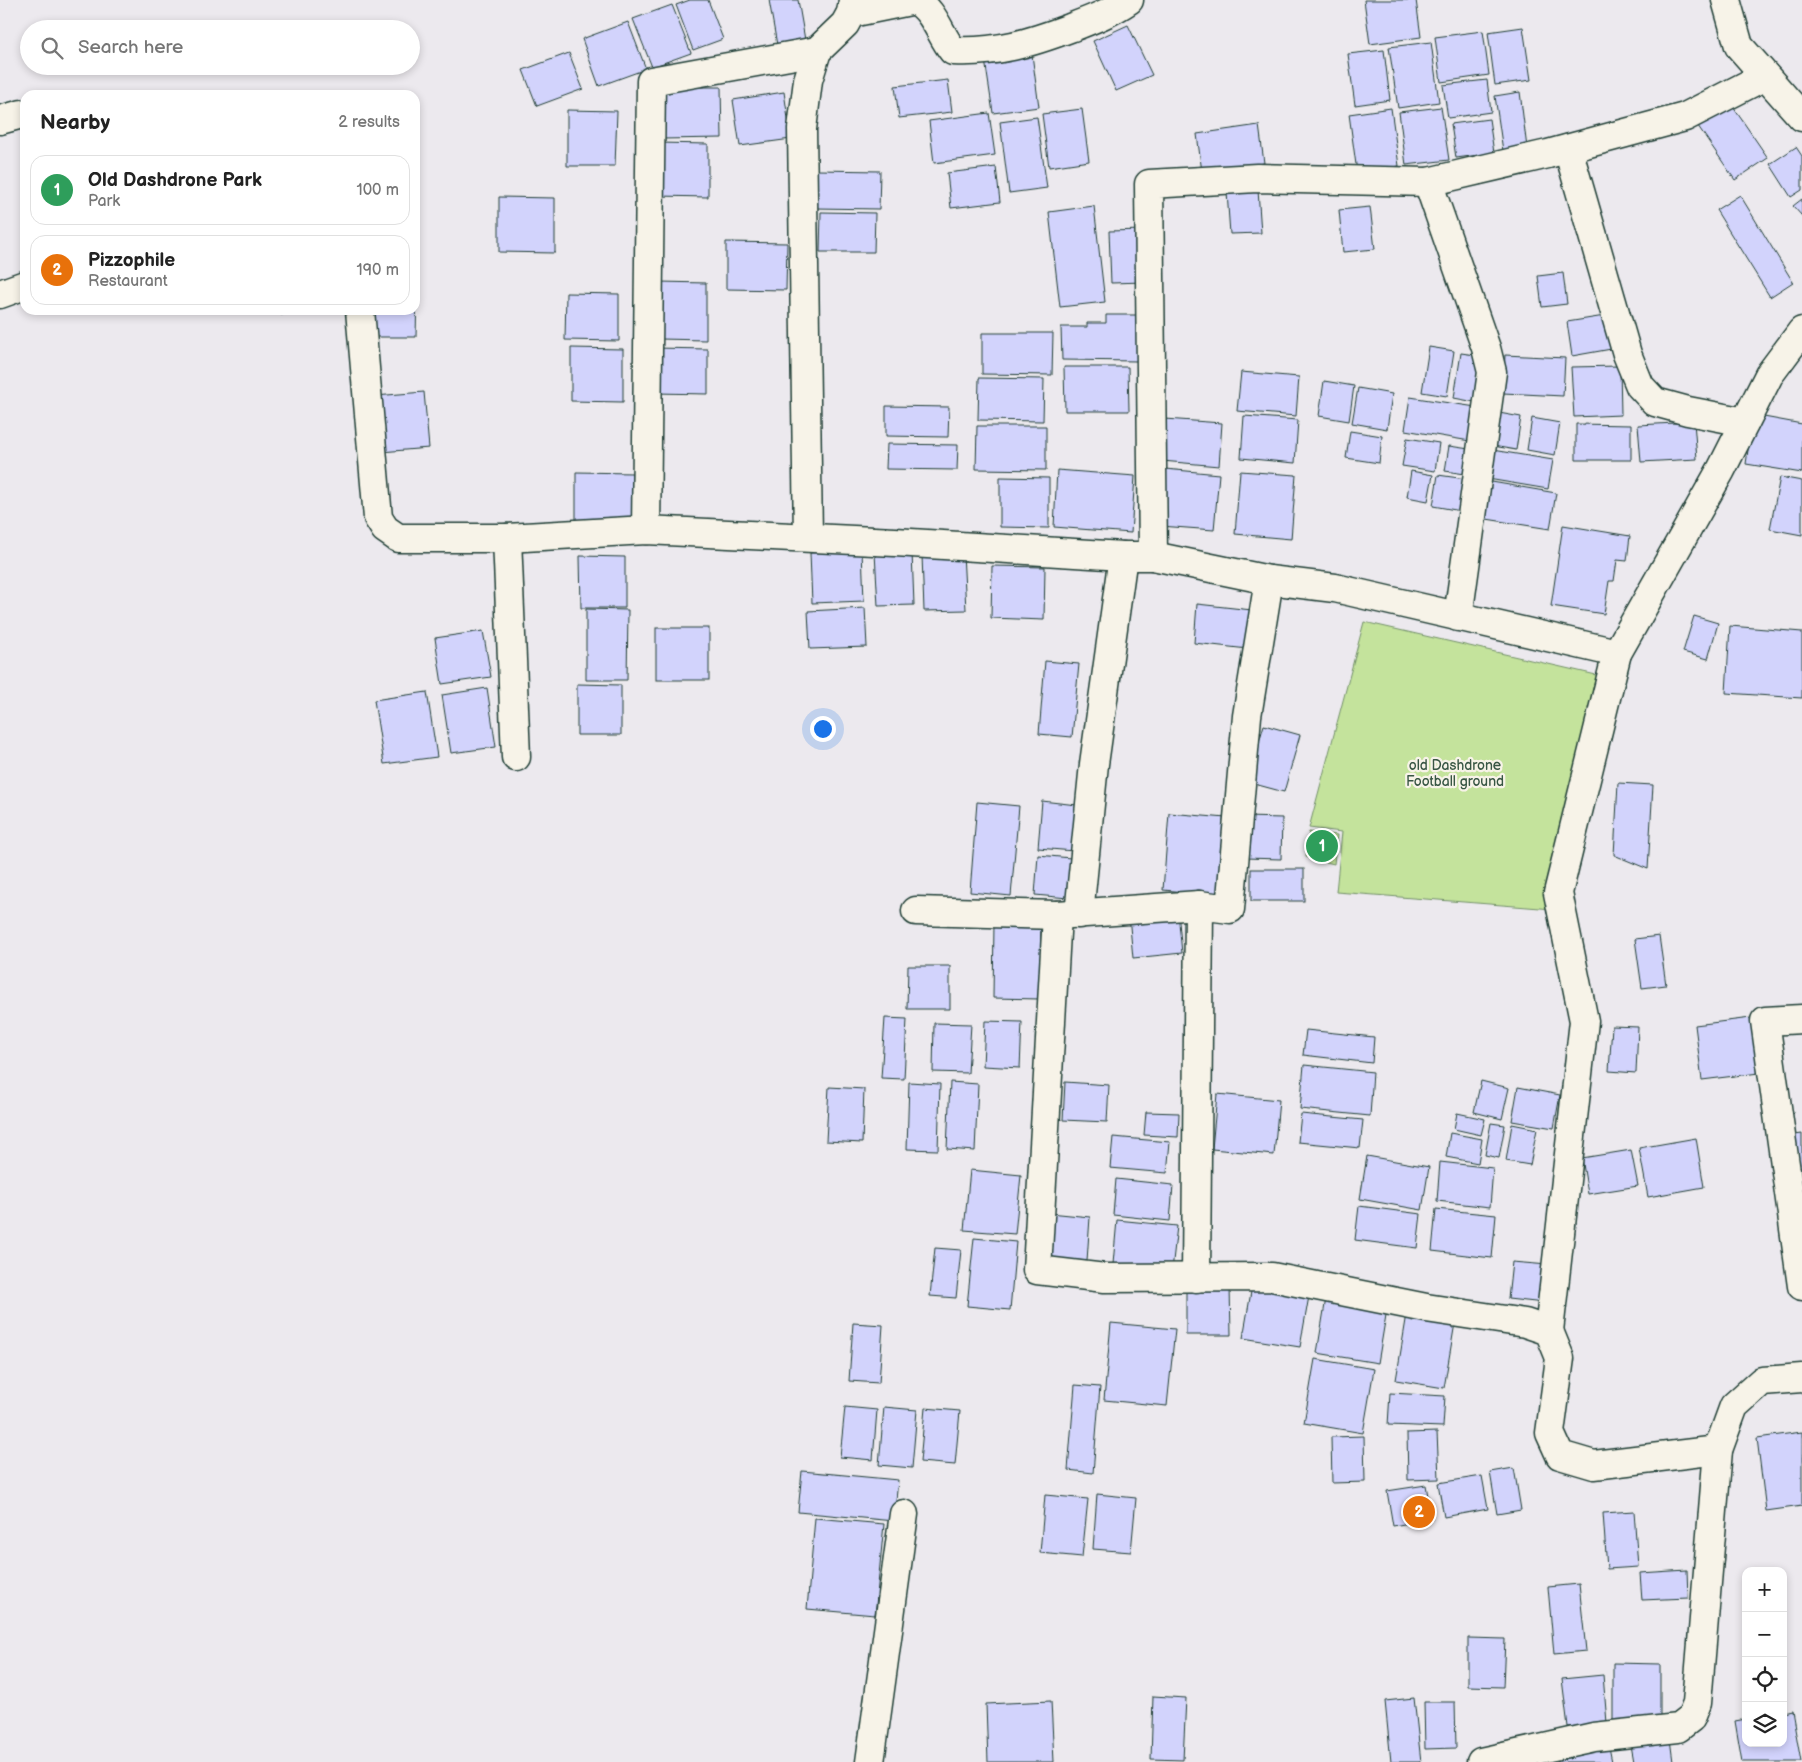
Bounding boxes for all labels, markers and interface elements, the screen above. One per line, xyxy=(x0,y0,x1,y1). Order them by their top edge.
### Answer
search box xyxy=(20,20,420,75)
icon: search xyxy=(38,34,66,62)
text: Search here xyxy=(78,36,183,59)
text: Nearby xyxy=(40,110,110,135)
text: 2 results xyxy=(338,113,400,132)
text: Old Dashdrone Park xyxy=(88,169,262,192)
text: 1 xyxy=(54,181,60,200)
text: 100 m xyxy=(356,181,399,200)
text: Park xyxy=(88,192,120,211)
text: Pizzophile xyxy=(88,249,175,272)
text: 2 xyxy=(52,261,62,280)
text: 190 m xyxy=(357,261,399,280)
text: Restaurant xyxy=(88,272,168,291)
your location xyxy=(810,716,836,742)
park label: old Dashdrone Football ground xyxy=(1406,757,1504,790)
pin: 1 xyxy=(1306,827,1338,865)
pin: 2 xyxy=(1403,1493,1435,1531)
map controls xyxy=(1742,1567,1787,1747)
button: + xyxy=(1742,1567,1787,1612)
button: − xyxy=(1742,1612,1787,1657)
button: locate xyxy=(1742,1657,1787,1702)
button: layers xyxy=(1742,1702,1787,1747)

